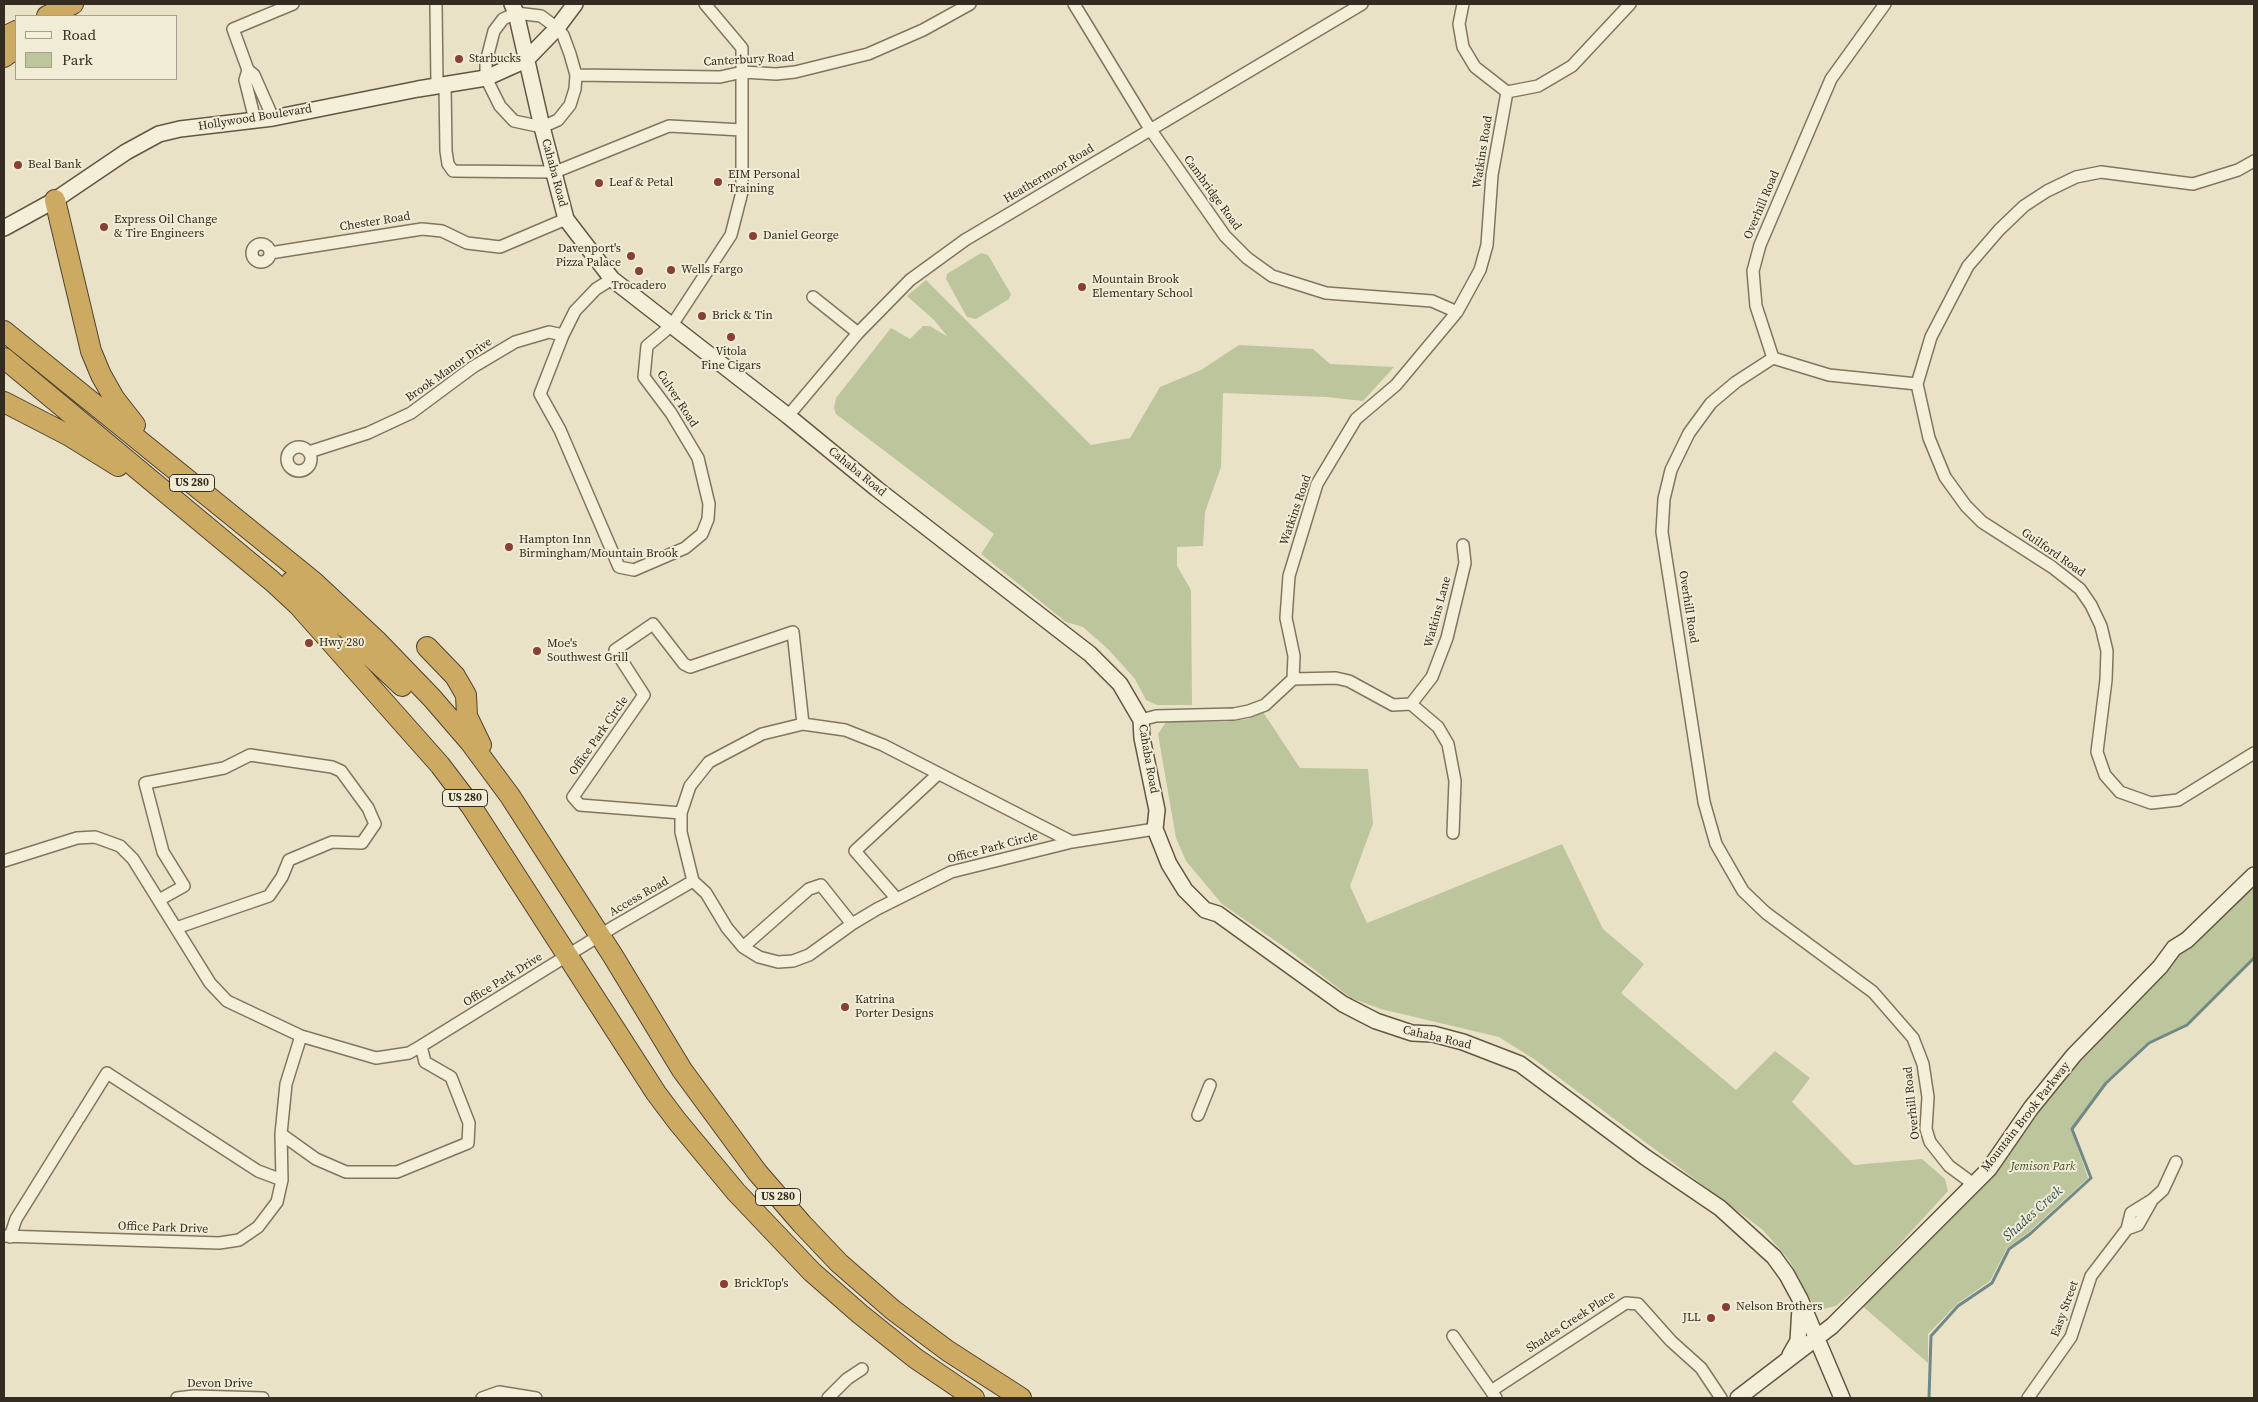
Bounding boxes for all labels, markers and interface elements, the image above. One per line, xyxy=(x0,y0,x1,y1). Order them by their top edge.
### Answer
legend xyxy=(15,15,178,80)
text: Road xyxy=(62,24,96,45)
text: Park xyxy=(62,49,93,70)
street label: Canterbury Road xyxy=(703,50,795,70)
place label: Starbucks xyxy=(469,52,521,66)
marker: Starbucks xyxy=(453,53,465,65)
street label: Hollywood Boulevard xyxy=(197,102,313,134)
street label: Watkins Road xyxy=(1470,115,1496,189)
street label: Cahaba Road xyxy=(538,137,570,209)
street label: Heathermoor Road xyxy=(1001,141,1097,207)
street label: Cambridge Road xyxy=(1180,153,1244,233)
place label: Beal Bank xyxy=(28,158,81,172)
marker: Beal Bank xyxy=(12,159,24,171)
place label: EIM Personal Training xyxy=(728,168,800,196)
street label: Overhill Road xyxy=(1741,168,1783,242)
place label: Leaf & Petal xyxy=(609,176,673,190)
marker: EIM Personal Training xyxy=(712,176,724,188)
marker: Leaf & Petal xyxy=(593,177,605,189)
street label: Chester Road xyxy=(339,209,411,235)
place label: Express Oil Change & Tire Engineers xyxy=(114,213,217,241)
marker: Express Oil Change & Tire Engineers xyxy=(98,221,110,233)
place label: Daniel George xyxy=(763,229,839,243)
marker: Daniel George xyxy=(747,230,759,242)
place label: Davenport's Pizza Palace xyxy=(556,242,621,270)
marker: Davenport's Pizza Palace xyxy=(625,250,637,262)
place label: Wells Fargo xyxy=(681,263,743,277)
marker: Wells Fargo xyxy=(665,264,677,276)
marker: Trocadero xyxy=(633,265,645,277)
place label: Mountain Brook Elementary School xyxy=(1092,273,1193,301)
place label: Trocadero xyxy=(612,279,666,293)
marker: Mountain Brook Elementary School xyxy=(1076,281,1088,293)
place label: Brick & Tin xyxy=(712,309,773,323)
marker: Brick & Tin xyxy=(696,310,708,322)
marker: Vitola Fine Cigars xyxy=(725,331,737,343)
street label: Brook Manor Drive xyxy=(403,335,495,405)
place label: Vitola Fine Cigars xyxy=(701,345,761,373)
street label: Culver Road xyxy=(653,368,701,430)
street label: Cahaba Road xyxy=(825,444,889,500)
street label: Watkins Road xyxy=(1277,473,1315,547)
road number: US 280 xyxy=(170,474,214,492)
street label: Guilford Road xyxy=(2018,526,2088,580)
place label: Hampton Inn Birmingham/Mountain Brook xyxy=(519,533,678,561)
marker: Hampton Inn Birmingham/Mountain Brook xyxy=(503,541,515,553)
street label: Overhill Road xyxy=(1675,570,1701,644)
street label: Watkins Lane xyxy=(1422,575,1454,649)
place label: Hwy 280 xyxy=(319,636,364,650)
marker: Hwy 280 xyxy=(303,637,315,649)
place label: Moe's Southwest Grill xyxy=(547,637,628,665)
marker: Moe's Southwest Grill xyxy=(531,645,543,657)
street label: Office Park Circle xyxy=(566,694,632,778)
street label: Cahaba Road xyxy=(1135,723,1161,795)
road number: US 280 xyxy=(442,790,488,806)
street label: Office Park Circle xyxy=(946,829,1040,867)
street label: Access Road xyxy=(607,874,671,920)
street label: Office Park Drive xyxy=(461,950,545,1010)
place label: Katrina Porter Designs xyxy=(855,993,934,1021)
marker: Katrina Porter Designs xyxy=(839,1001,851,1013)
street label: Cahaba Road xyxy=(1401,1023,1473,1053)
street label: Mountain Brook Parkway xyxy=(1979,1059,2073,1175)
street label: Overhill Road xyxy=(1901,1066,1923,1140)
park label: Jemison Park xyxy=(2011,1160,2075,1174)
water label: Shades Creek xyxy=(2000,1183,2066,1245)
road number: US 280 xyxy=(756,1188,800,1206)
street label: Office Park Drive xyxy=(118,1219,208,1237)
place label: BrickTop's xyxy=(734,1277,788,1291)
marker: BrickTop's xyxy=(718,1278,730,1290)
street label: Easy Street xyxy=(2048,1279,2082,1339)
street label: Shades Creek Place xyxy=(1524,1288,1618,1356)
place label: Nelson Brothers xyxy=(1736,1300,1822,1314)
marker: Nelson Brothers xyxy=(1720,1301,1732,1313)
place label: JLL xyxy=(1682,1311,1701,1325)
marker: JLL xyxy=(1705,1312,1717,1324)
street label: Devon Drive xyxy=(187,1377,253,1391)

